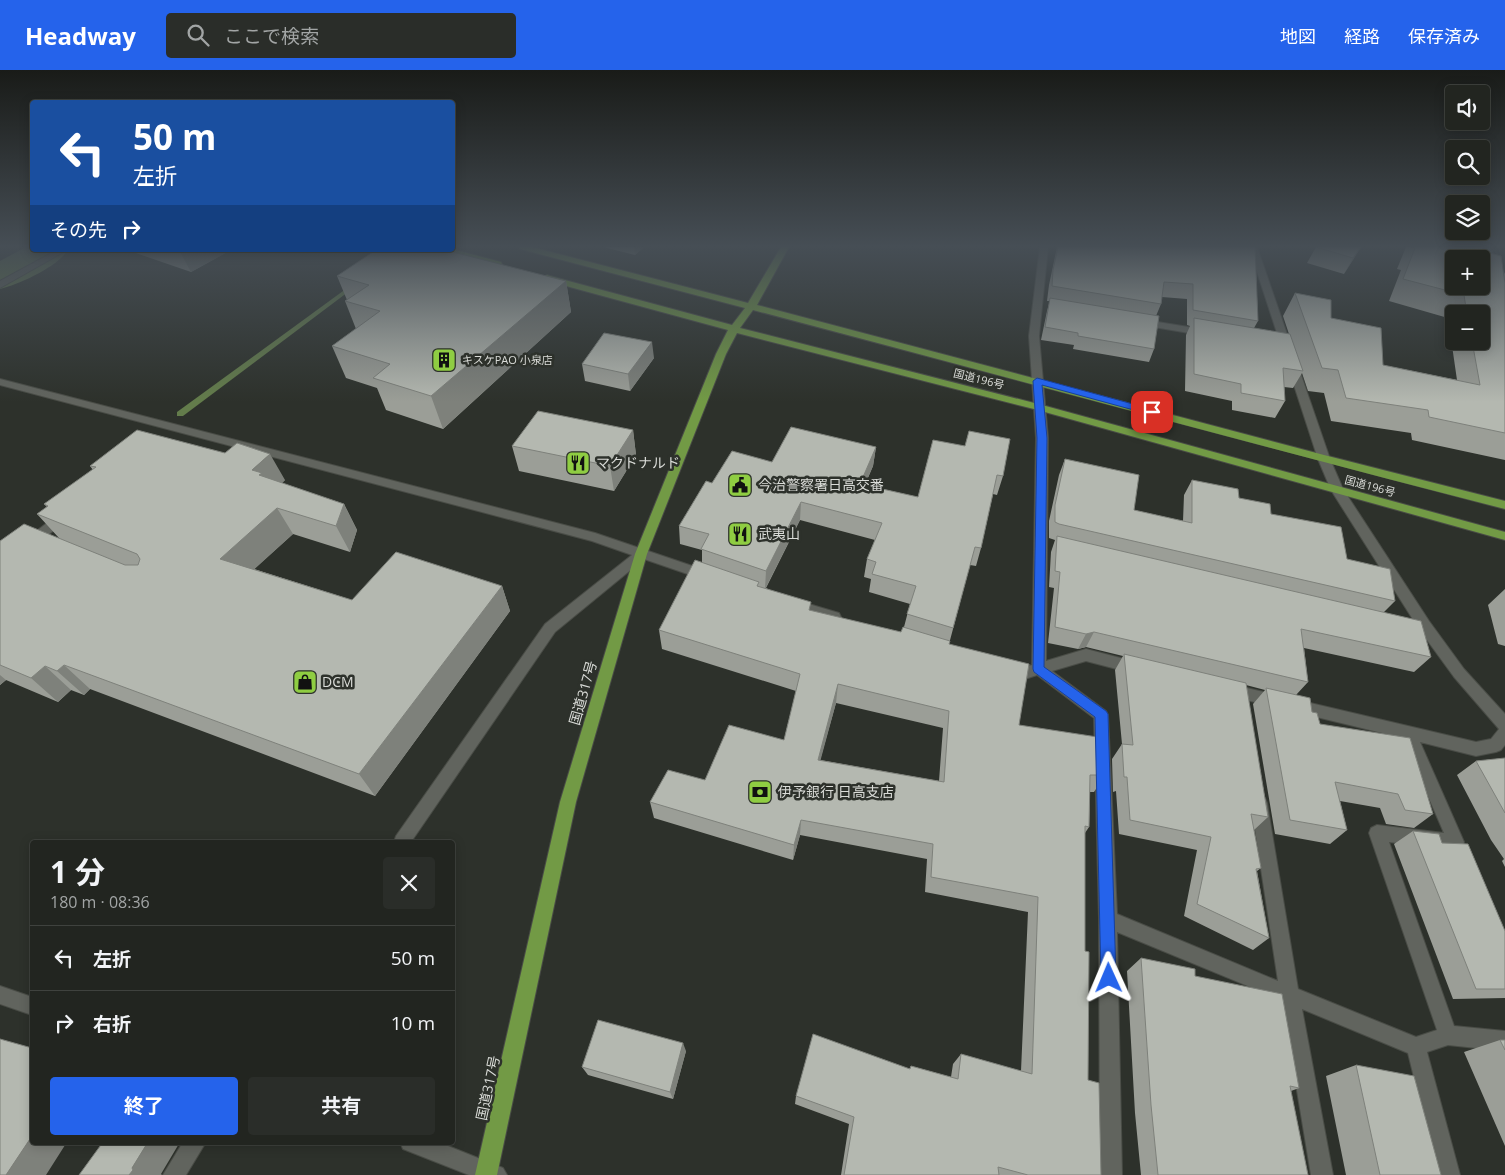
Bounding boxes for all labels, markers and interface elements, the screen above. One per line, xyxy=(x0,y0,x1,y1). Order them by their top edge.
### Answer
search box xyxy=(166,13,516,58)
text: Headway xyxy=(25,19,136,52)
icon: search xyxy=(184,21,212,49)
text: ここで検索 xyxy=(224,23,319,49)
text: 地図 xyxy=(1280,24,1316,48)
text: 経路 xyxy=(1344,24,1380,48)
text: 保存済み xyxy=(1408,24,1480,48)
map controls xyxy=(1445,85,1490,350)
button: sound xyxy=(1445,85,1490,130)
text: 50 m xyxy=(133,113,216,160)
icon: left xyxy=(50,120,115,185)
button: search xyxy=(1445,140,1490,185)
text: 左折 xyxy=(133,160,177,190)
button: layers xyxy=(1445,195,1490,240)
icon: right xyxy=(117,215,145,243)
text: その先 xyxy=(50,217,107,243)
button: + xyxy=(1445,250,1490,295)
button: − xyxy=(1445,305,1490,350)
building icon: キスケPAO 小泉店 xyxy=(431,347,457,373)
place label: キスケPAO 小泉店 xyxy=(462,352,553,367)
street label: 国道196号 xyxy=(952,365,1006,392)
pin xyxy=(1131,391,1173,433)
icon: arrive xyxy=(1138,398,1166,426)
restaurant icon: マクドナルド xyxy=(565,450,591,476)
place label: マクドナルド xyxy=(596,453,680,472)
public building icon: 今治警察署日高交番 xyxy=(727,472,753,498)
street label: 国道196号 xyxy=(1343,472,1397,499)
place label: 今治警察署日高交番 xyxy=(758,475,884,494)
restaurant icon: 武夷山 xyxy=(727,521,753,547)
place label: 武夷山 xyxy=(758,524,800,543)
street label: 国道317号 xyxy=(564,659,601,727)
shop icon: DCM xyxy=(292,669,318,695)
place label: DCM xyxy=(322,672,354,691)
bank icon: 伊予銀行 日高支店 xyxy=(747,779,773,805)
place label: 伊予銀行 日高支店 xyxy=(778,782,894,801)
text: 1 分 xyxy=(50,851,105,892)
button: close xyxy=(383,857,435,909)
text: 180 m · 08:36 xyxy=(50,891,150,913)
icon: left xyxy=(50,944,78,972)
text: 50 m xyxy=(391,945,435,971)
text: 左折 xyxy=(93,946,131,972)
position arrow xyxy=(1082,951,1134,1003)
icon: right xyxy=(50,1009,78,1037)
text: 10 m xyxy=(391,1010,435,1036)
text: 右折 xyxy=(93,1011,131,1037)
street label: 国道317号 xyxy=(471,1054,504,1122)
button: 終了 xyxy=(50,1077,238,1135)
button: 共有 xyxy=(248,1077,435,1135)

